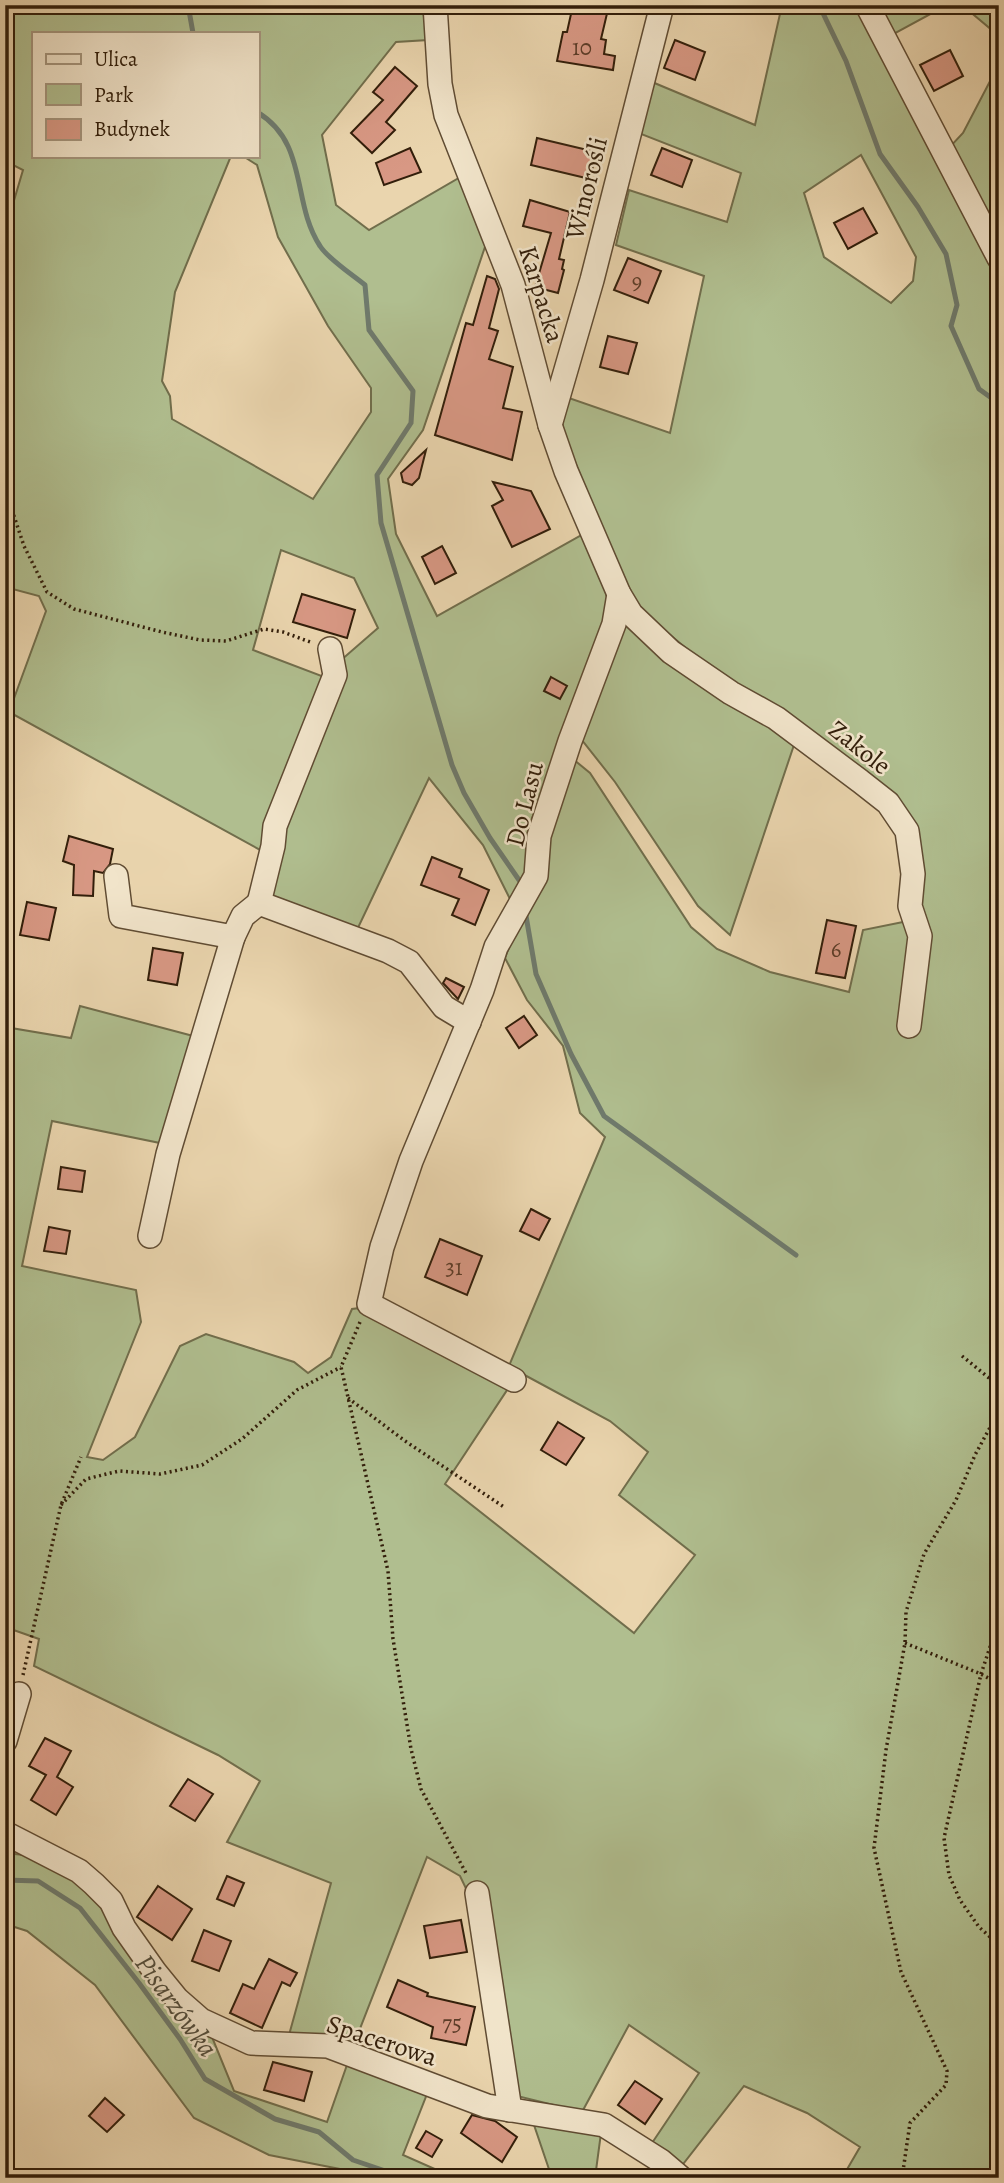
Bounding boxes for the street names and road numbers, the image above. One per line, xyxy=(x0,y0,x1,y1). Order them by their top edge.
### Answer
street label: Winorośli xyxy=(557,133,616,244)
street label: Karpacka xyxy=(510,241,573,347)
street label: Zakole xyxy=(821,712,898,783)
street label: Do Lasu xyxy=(497,757,552,850)
street label: Spacerowa xyxy=(322,2006,442,2075)

